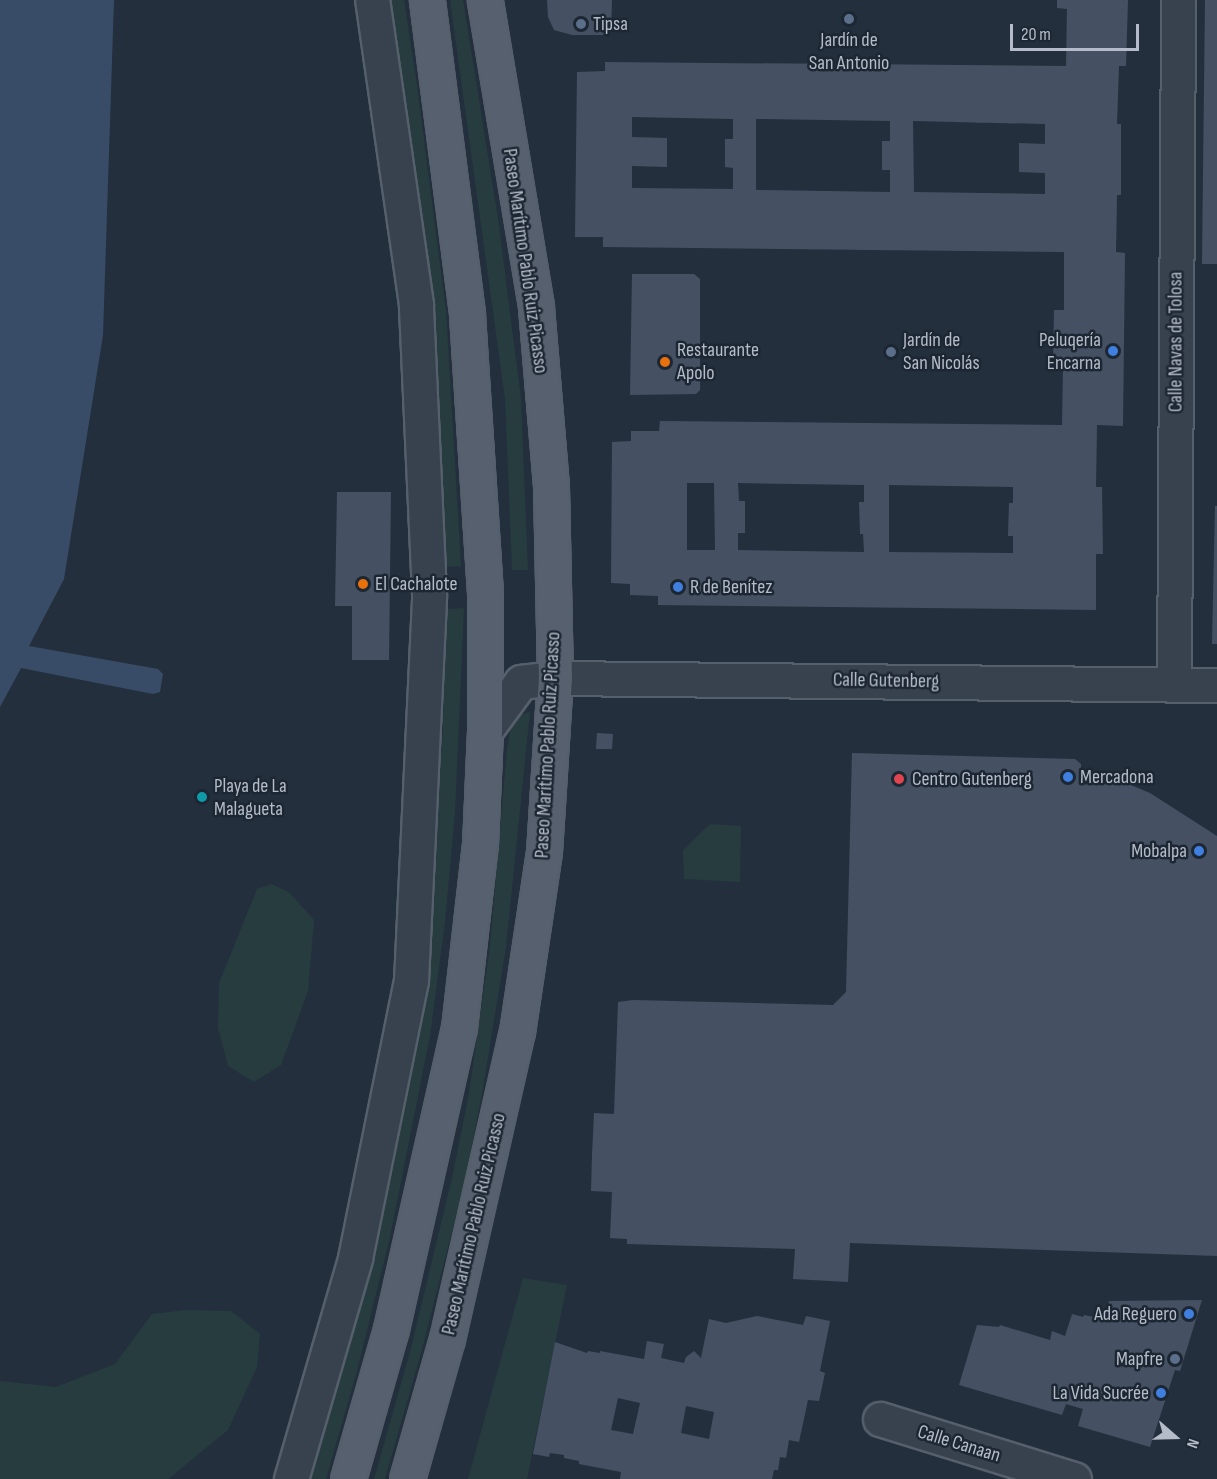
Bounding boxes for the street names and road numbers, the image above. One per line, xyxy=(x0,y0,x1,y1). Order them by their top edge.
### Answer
street label: Paseo Marítimo Pablo Ruiz Picasso xyxy=(497,147,553,375)
street label: Calle Navas de Tolosa xyxy=(1164,272,1188,412)
street label: Paseo Marítimo Pablo Ruiz Picasso xyxy=(530,631,566,859)
street label: Calle Gutenberg xyxy=(833,668,939,694)
street label: Paseo Marítimo Pablo Ruiz Picasso xyxy=(437,1111,511,1337)
street label: Calle Canaan xyxy=(915,1420,1003,1468)

